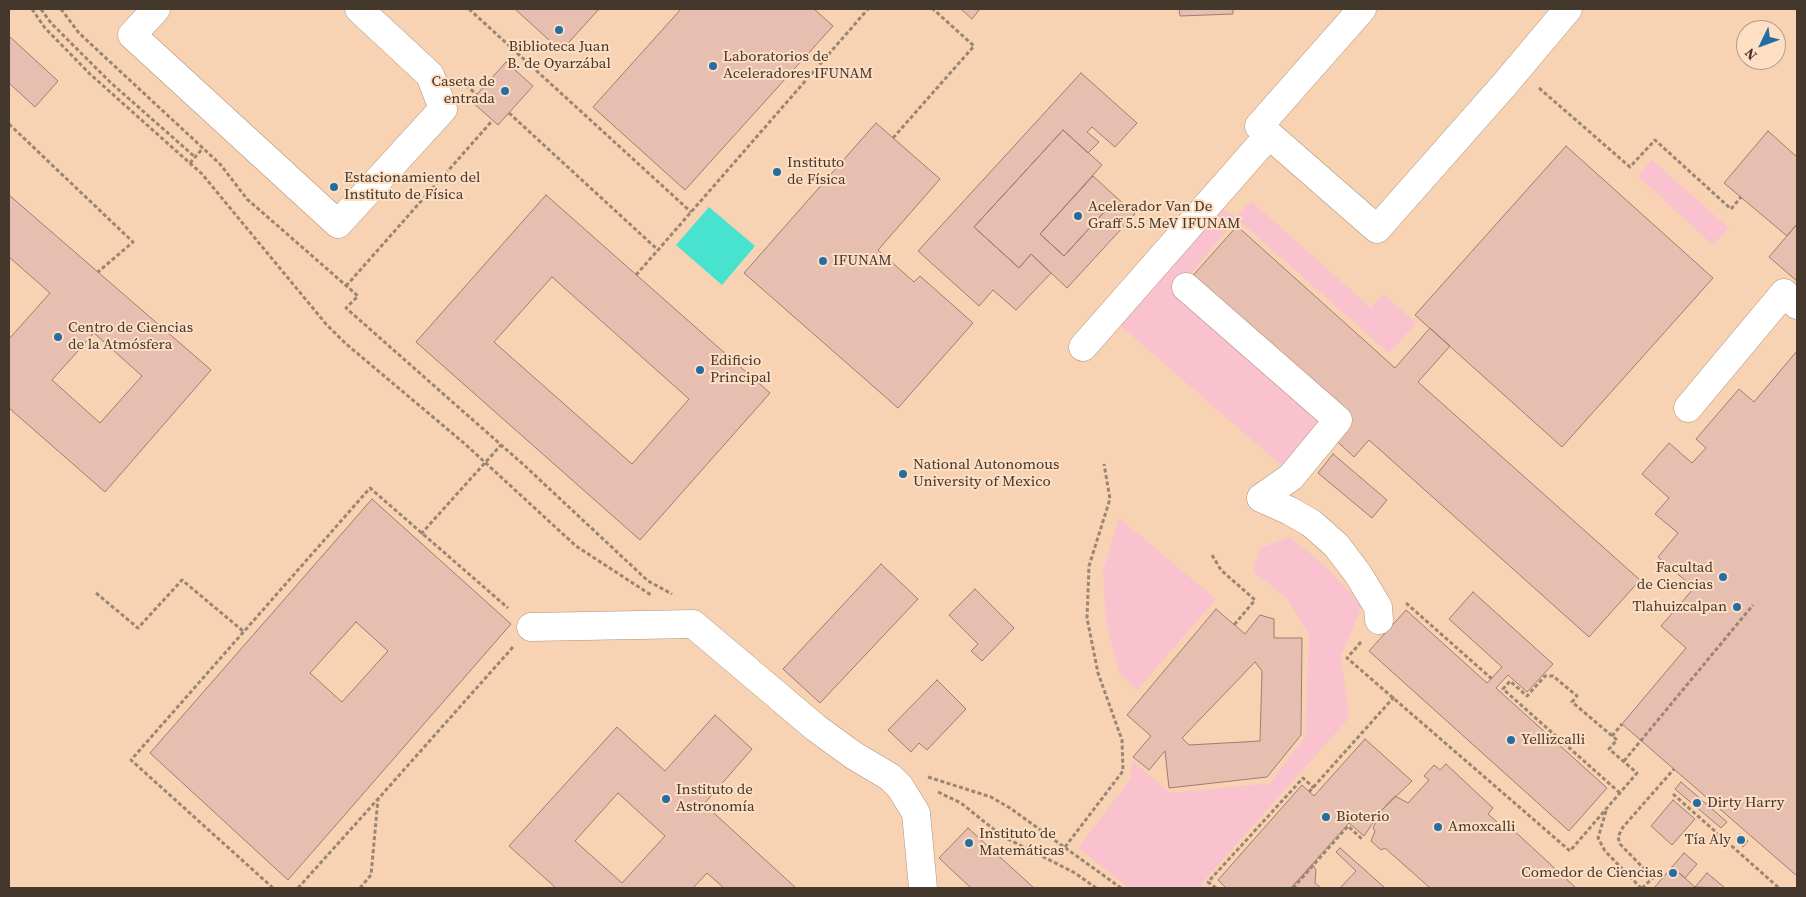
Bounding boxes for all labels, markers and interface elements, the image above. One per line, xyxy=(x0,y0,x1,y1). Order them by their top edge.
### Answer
north arrow xyxy=(1736,20,1786,70)
marker: Biblioteca Juan B. de Oyarzábal xyxy=(553,24,565,36)
place label: Biblioteca Juan B. de Oyarzábal xyxy=(507,38,611,73)
text: N xyxy=(1740,44,1761,65)
place label: Laboratorios de Aceleradores IFUNAM xyxy=(723,48,873,83)
marker: Laboratorios de Aceleradores IFUNAM xyxy=(707,60,719,72)
place label: Caseta de entrada xyxy=(432,73,495,108)
marker: Caseta de entrada xyxy=(499,85,511,97)
place label: Instituto de Física xyxy=(787,154,846,189)
marker: Instituto de Física xyxy=(771,166,783,178)
place label: Estacionamiento del Instituto de Física xyxy=(344,169,480,204)
marker: Estacionamiento del Instituto de Física xyxy=(328,181,340,193)
place label: Acelerador Van De Graff 5.5 MeV IFUNAM xyxy=(1088,198,1241,233)
marker: Acelerador Van De Graff 5.5 MeV IFUNAM xyxy=(1072,210,1084,222)
place label: IFUNAM xyxy=(833,252,892,270)
marker: IFUNAM xyxy=(817,255,829,267)
place label: Centro de Ciencias de la Atmósfera xyxy=(68,319,193,354)
marker: Centro de Ciencias de la Atmósfera xyxy=(52,331,64,343)
place label: Edificio Principal xyxy=(710,352,771,387)
marker: Edificio Principal xyxy=(694,364,706,376)
place label: National Autonomous University of Mexico xyxy=(913,456,1059,491)
marker: National Autonomous University of Mexico xyxy=(897,468,909,480)
place label: Facultad de Ciencias xyxy=(1637,559,1713,594)
marker: Facultad de Ciencias xyxy=(1717,571,1729,583)
place label: Tlahuizcalpan xyxy=(1632,598,1727,616)
marker: Tlahuizcalpan xyxy=(1731,601,1743,613)
place label: Yellizcalli xyxy=(1521,731,1585,749)
marker: Yellizcalli xyxy=(1505,734,1517,746)
place label: Instituto de Astronomía xyxy=(676,781,755,816)
marker: Instituto de Astronomía xyxy=(660,793,672,805)
place label: Dirty Harry xyxy=(1707,794,1784,812)
marker: Dirty Harry xyxy=(1691,797,1703,809)
place label: Bioterio xyxy=(1336,808,1390,826)
marker: Bioterio xyxy=(1320,811,1332,823)
place label: Amoxcalli xyxy=(1448,818,1515,836)
marker: Amoxcalli xyxy=(1432,821,1444,833)
place label: Instituto de Matemáticas xyxy=(979,825,1064,860)
place label: Tía Aly xyxy=(1684,831,1731,849)
marker: Tía Aly xyxy=(1735,834,1747,846)
marker: Instituto de Matemáticas xyxy=(963,837,975,849)
place label: Comedor de Ciencias xyxy=(1521,864,1663,882)
marker: Comedor de Ciencias xyxy=(1667,867,1679,879)

